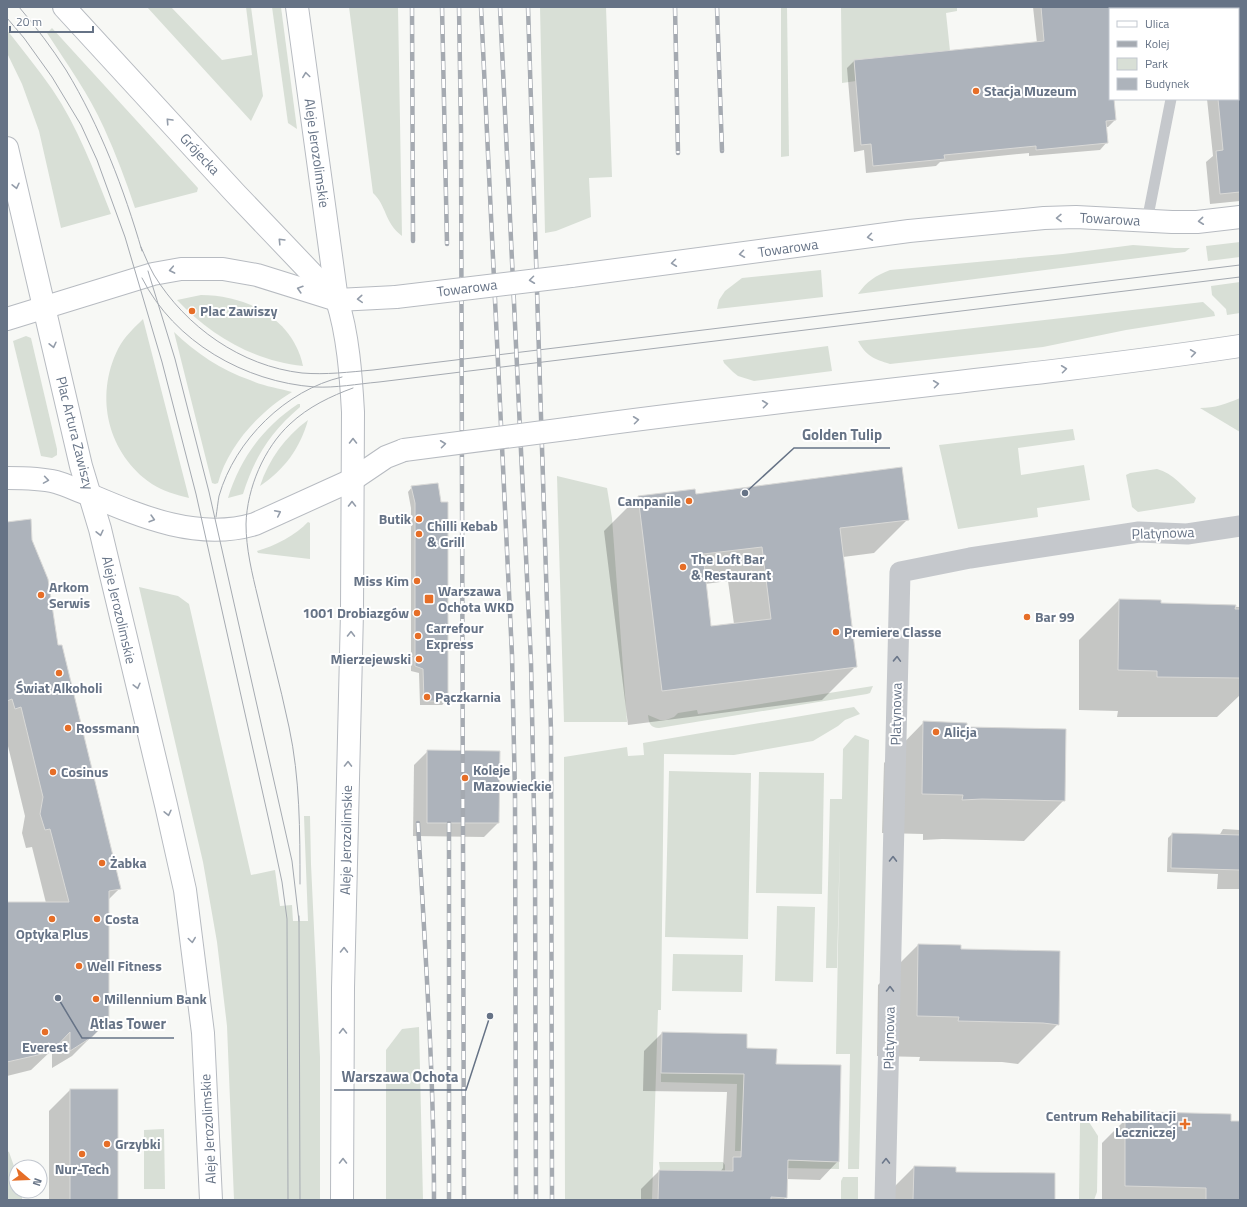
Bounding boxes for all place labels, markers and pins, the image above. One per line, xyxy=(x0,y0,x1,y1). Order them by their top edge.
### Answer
place label: Stacja Muzeum xyxy=(984,80,1077,101)
marker: Stacja Muzeum xyxy=(971,86,981,96)
place label: Plac Zawiszy xyxy=(200,300,277,321)
marker: Plac Zawiszy xyxy=(187,306,197,316)
callout: Golden Tulip xyxy=(794,421,890,448)
place label: Campanile xyxy=(617,490,681,511)
marker: Campanile xyxy=(684,496,694,506)
place label: Butik xyxy=(379,508,412,529)
marker: Butik xyxy=(414,514,424,524)
place label: Chilli Kebab & Grill xyxy=(427,515,498,552)
marker: Chilli Kebab & Grill xyxy=(414,529,424,539)
place label: The Loft Bar & Restaurant xyxy=(691,548,771,585)
marker: The Loft Bar & Restaurant xyxy=(678,562,688,572)
place label: Miss Kim xyxy=(353,570,409,591)
place label: Arkom Serwis xyxy=(49,576,90,613)
marker: Miss Kim xyxy=(412,576,422,586)
place label: Warszawa Ochota WKD xyxy=(438,580,514,617)
marker: Arkom Serwis xyxy=(36,590,46,600)
marker: Warszawa Ochota WKD xyxy=(423,593,435,605)
place label: 1001 Drobiazgów xyxy=(303,602,409,623)
place label: Bar 99 xyxy=(1035,606,1075,627)
marker: 1001 Drobiazgów xyxy=(412,608,422,618)
marker: Bar 99 xyxy=(1022,612,1032,622)
place label: Carrefour Express xyxy=(426,617,484,654)
place label: Premiere Classe xyxy=(844,621,941,642)
marker: Premiere Classe xyxy=(831,627,841,637)
marker: Carrefour Express xyxy=(413,631,423,641)
place label: Mierzejewski xyxy=(331,648,411,669)
marker: Mierzejewski xyxy=(414,654,424,664)
marker: Świat Alkoholi xyxy=(54,668,64,678)
place label: Świat Alkoholi xyxy=(16,677,102,698)
place label: Pączkarnia xyxy=(435,686,501,707)
marker: Pączkarnia xyxy=(422,692,432,702)
place label: Rossmann xyxy=(76,717,140,738)
place label: Alicja xyxy=(944,721,977,742)
marker: Rossmann xyxy=(63,723,73,733)
marker: Alicja xyxy=(931,727,941,737)
place label: Koleje Mazowieckie xyxy=(473,759,552,796)
place label: Cosinus xyxy=(61,761,109,782)
marker: Cosinus xyxy=(48,767,58,777)
marker: Koleje Mazowieckie xyxy=(460,773,470,783)
place label: Żabka xyxy=(110,852,147,873)
marker: Żabka xyxy=(97,858,107,868)
place label: Costa xyxy=(105,908,139,929)
marker: Optyka Plus xyxy=(47,914,57,924)
marker: Costa xyxy=(92,914,102,924)
place label: Optyka Plus xyxy=(16,923,89,944)
place label: Well Fitness xyxy=(87,955,162,976)
marker: Well Fitness xyxy=(74,961,84,971)
place label: Millennium Bank xyxy=(104,988,207,1009)
marker: Millennium Bank xyxy=(91,994,101,1004)
callout: Atlas Tower xyxy=(82,1011,174,1038)
marker: Everest xyxy=(40,1027,50,1037)
place label: Everest xyxy=(22,1036,68,1057)
callout: Warszawa Ochota xyxy=(334,1063,466,1090)
place label: Centrum Rehabilitacji Leczniczej xyxy=(1046,1105,1176,1142)
marker: Centrum Rehabilitacji Leczniczej xyxy=(1179,1118,1191,1130)
place label: Grzybki xyxy=(115,1133,161,1154)
marker: Grzybki xyxy=(102,1139,112,1149)
marker: Nur-Tech xyxy=(77,1149,87,1159)
place label: Nur-Tech xyxy=(55,1158,109,1179)

